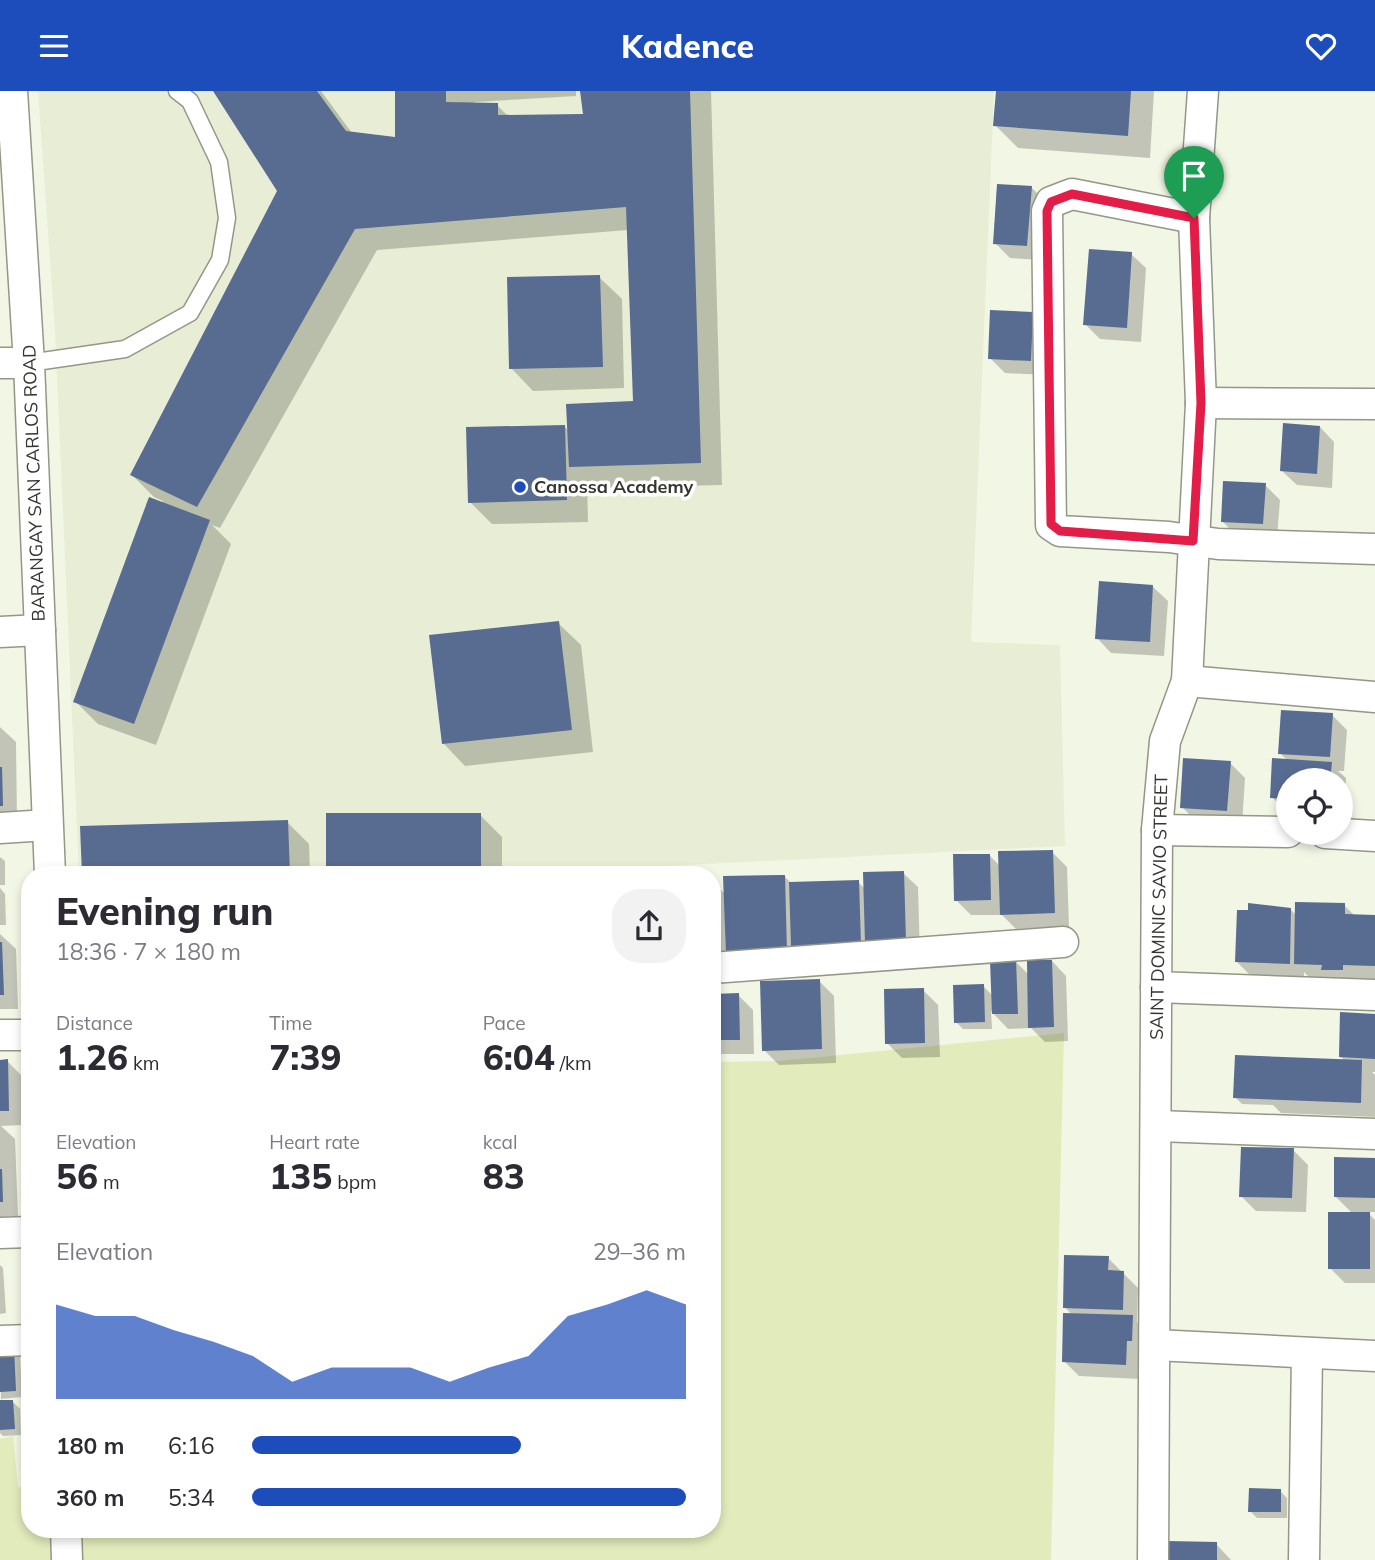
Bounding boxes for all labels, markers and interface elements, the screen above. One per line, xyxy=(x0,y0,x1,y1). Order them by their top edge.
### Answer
text: Kadence xyxy=(621,26,754,66)
icon: menu xyxy=(35,27,73,65)
icon: heart xyxy=(1302,27,1340,65)
pin xyxy=(1164,146,1224,218)
icon: arrive xyxy=(1175,157,1213,195)
street label: BARANGAY SAN CARLOS ROAD xyxy=(17,344,50,622)
place label: Canossa Academy xyxy=(534,475,694,498)
marker: Canossa Academy xyxy=(512,479,528,495)
map controls xyxy=(1276,768,1353,845)
button: locate xyxy=(1276,768,1353,845)
street label: SAINT DOMINIC SAVIO STREET xyxy=(1145,774,1172,1040)
text: Evening run xyxy=(56,887,274,935)
button: share xyxy=(612,889,686,963)
text: 18:36 · 7 × 180 m xyxy=(56,937,241,966)
text: Distance xyxy=(56,1011,133,1035)
text: Time xyxy=(269,1011,312,1035)
text: Pace xyxy=(483,1011,526,1035)
text: 1.26 xyxy=(56,1035,128,1079)
text: 7:39 xyxy=(269,1035,341,1079)
text: 6:04 xyxy=(483,1035,555,1079)
text: km xyxy=(128,1051,160,1075)
text: /km xyxy=(555,1051,592,1075)
text: Elevation xyxy=(56,1130,136,1154)
text: Heart rate xyxy=(269,1130,360,1154)
text: kcal xyxy=(483,1130,517,1154)
text: 56 xyxy=(56,1154,98,1198)
text: 135 xyxy=(269,1154,332,1198)
text: 83 xyxy=(483,1154,525,1198)
text: m xyxy=(98,1170,120,1194)
text: bpm xyxy=(332,1170,377,1194)
text: Elevation xyxy=(56,1237,153,1266)
text: 29–36 m xyxy=(593,1237,686,1266)
text: 180 m xyxy=(56,1431,124,1460)
text: 6:16 xyxy=(168,1431,215,1460)
text: 360 m xyxy=(56,1483,124,1512)
text: 5:34 xyxy=(168,1483,215,1512)

